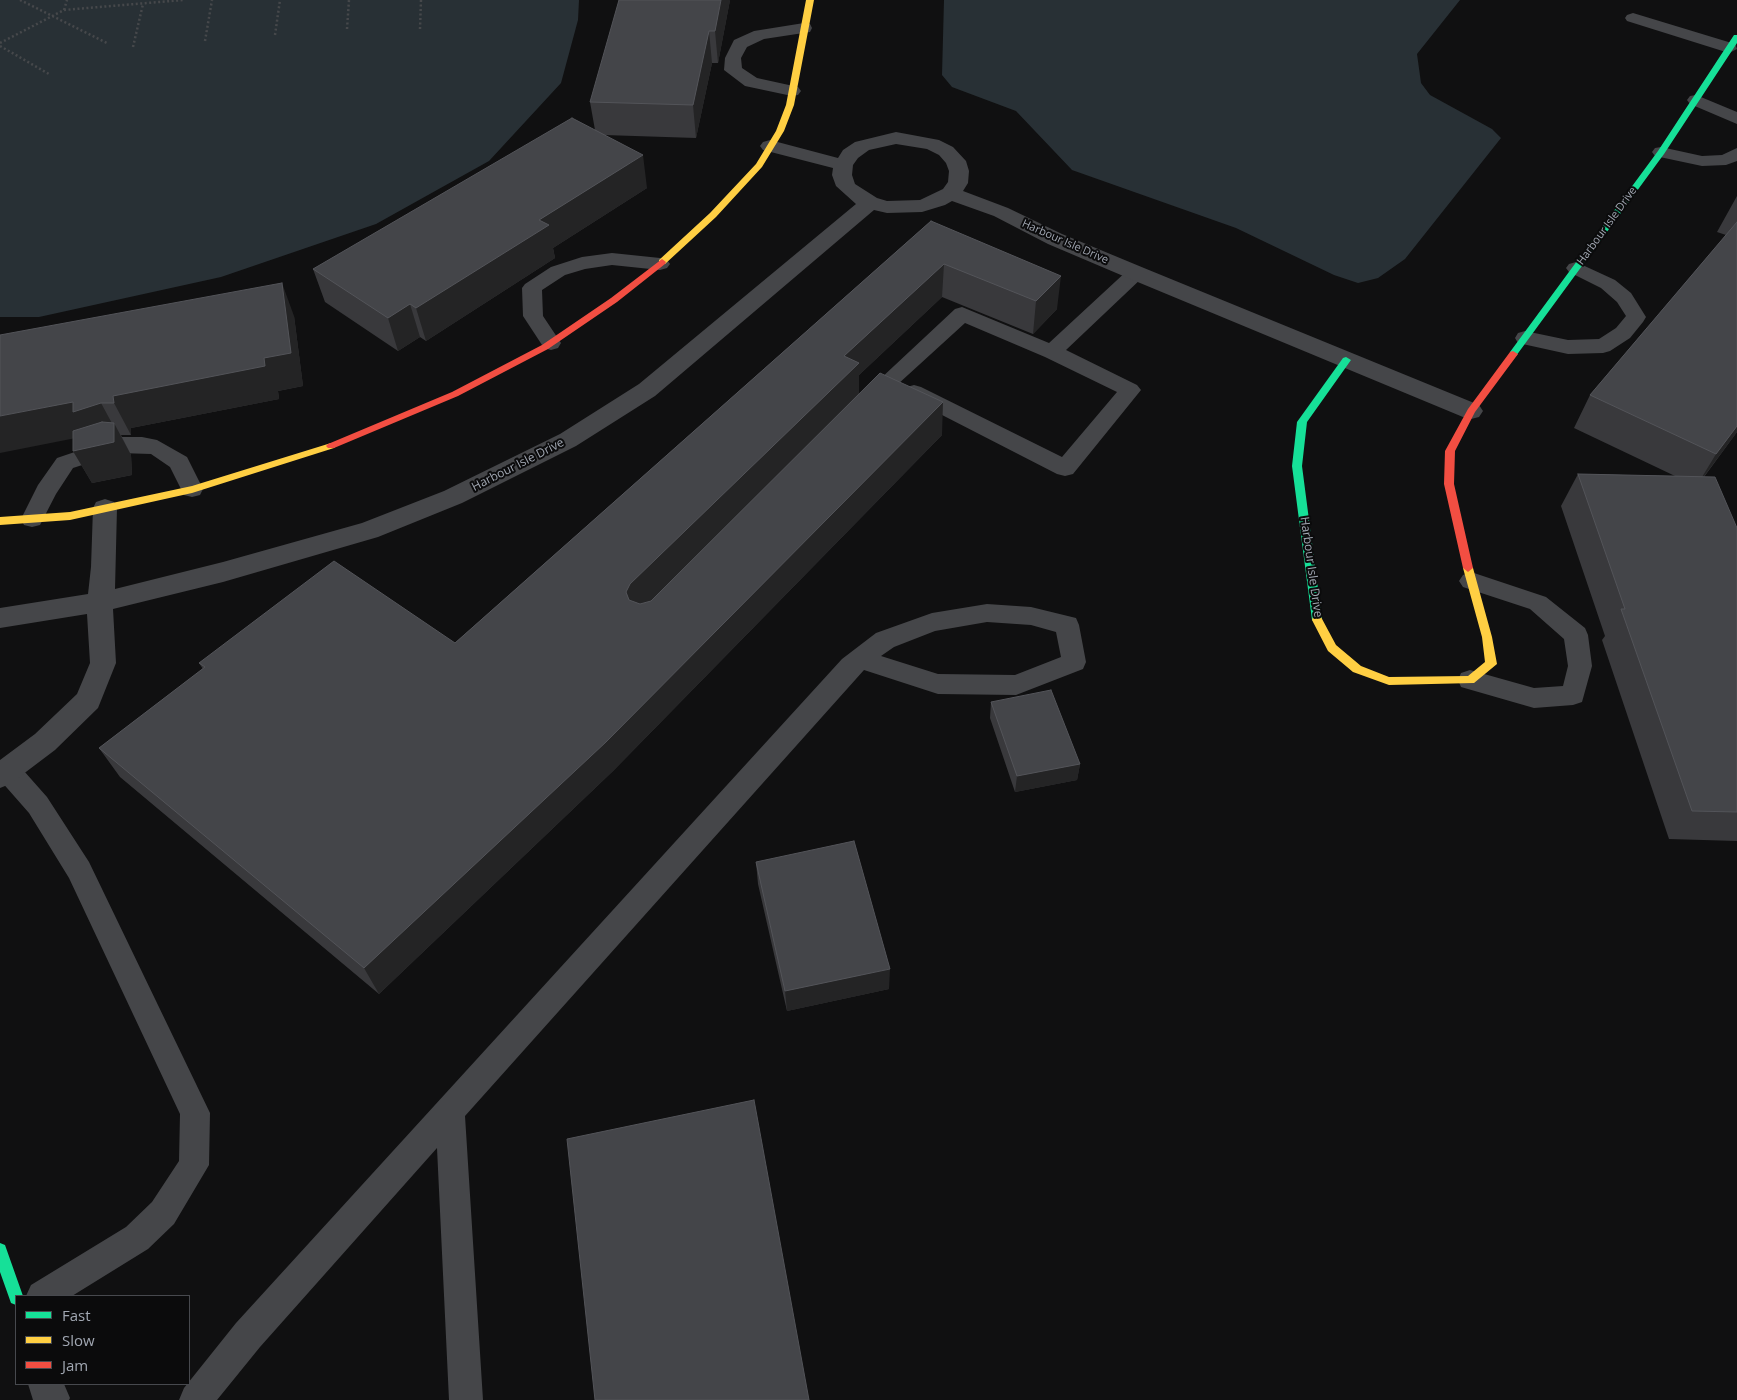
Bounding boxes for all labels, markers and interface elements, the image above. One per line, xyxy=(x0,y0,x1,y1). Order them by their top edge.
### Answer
street label: Harbour Isle Drive xyxy=(1574,184,1640,268)
street label: Harbour Isle Drive xyxy=(1020,217,1110,267)
street label: Harbour Isle Drive xyxy=(469,436,567,494)
street label: Harbour Isle Drive xyxy=(1297,516,1325,618)
legend xyxy=(15,1295,190,1385)
text: Fast xyxy=(62,1305,91,1325)
text: Slow xyxy=(62,1330,95,1350)
text: Jam xyxy=(62,1355,88,1375)

